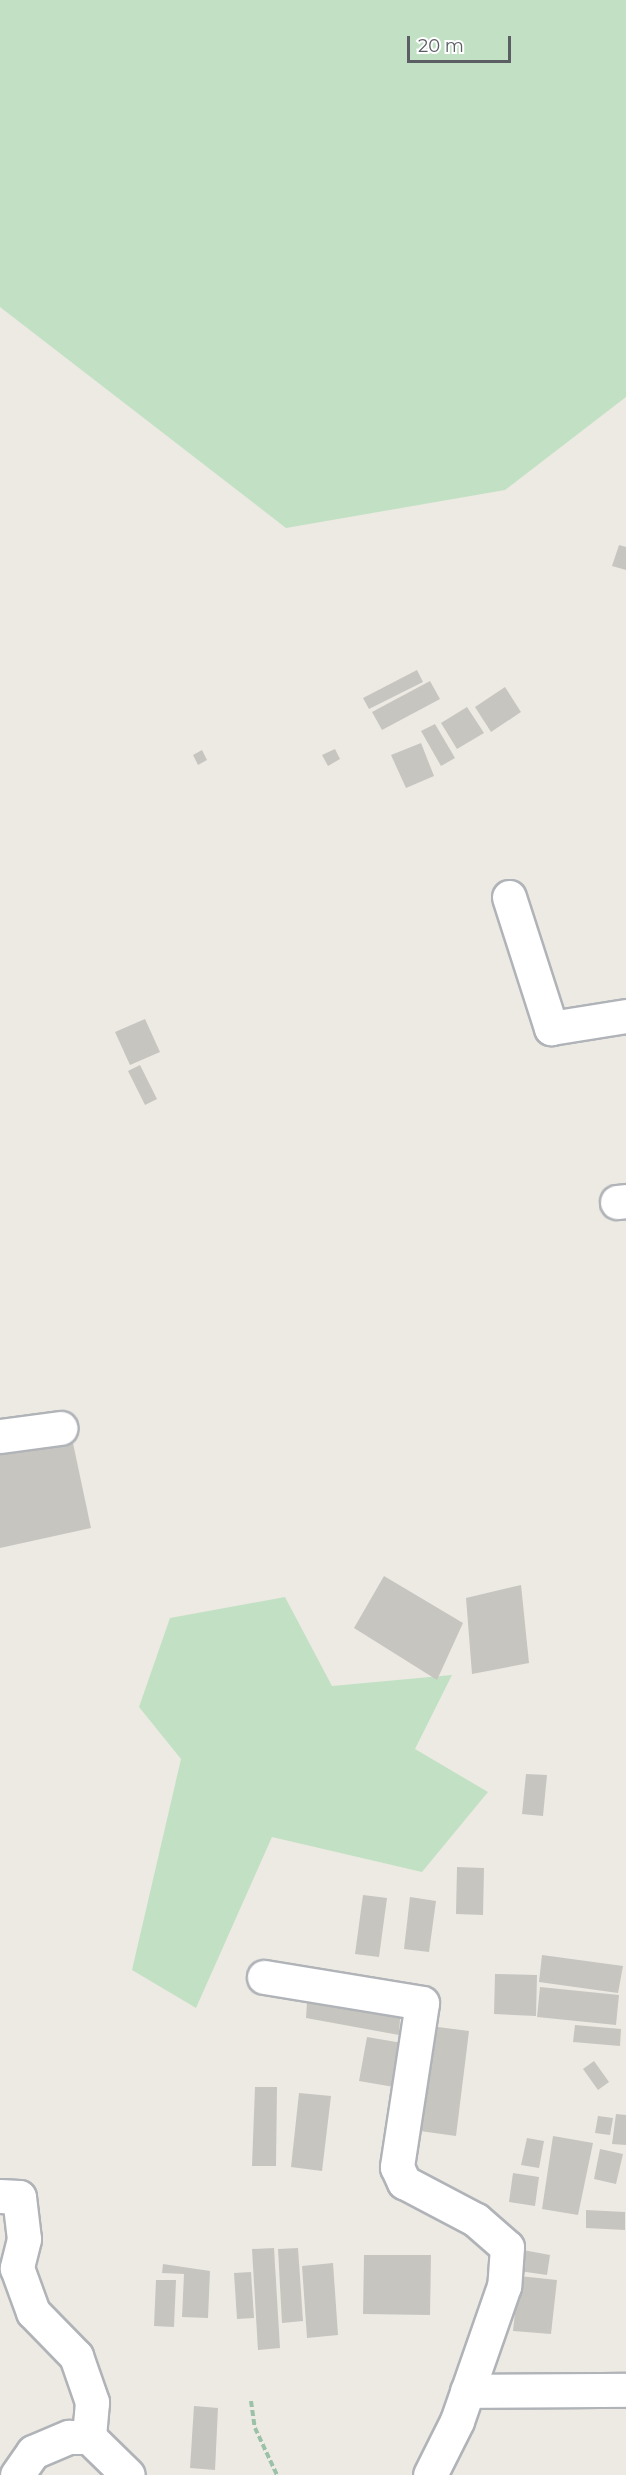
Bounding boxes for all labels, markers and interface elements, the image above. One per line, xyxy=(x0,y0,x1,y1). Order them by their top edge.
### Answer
scale bar xyxy=(410,24,514,62)
text: 20 m xyxy=(418,35,464,57)

